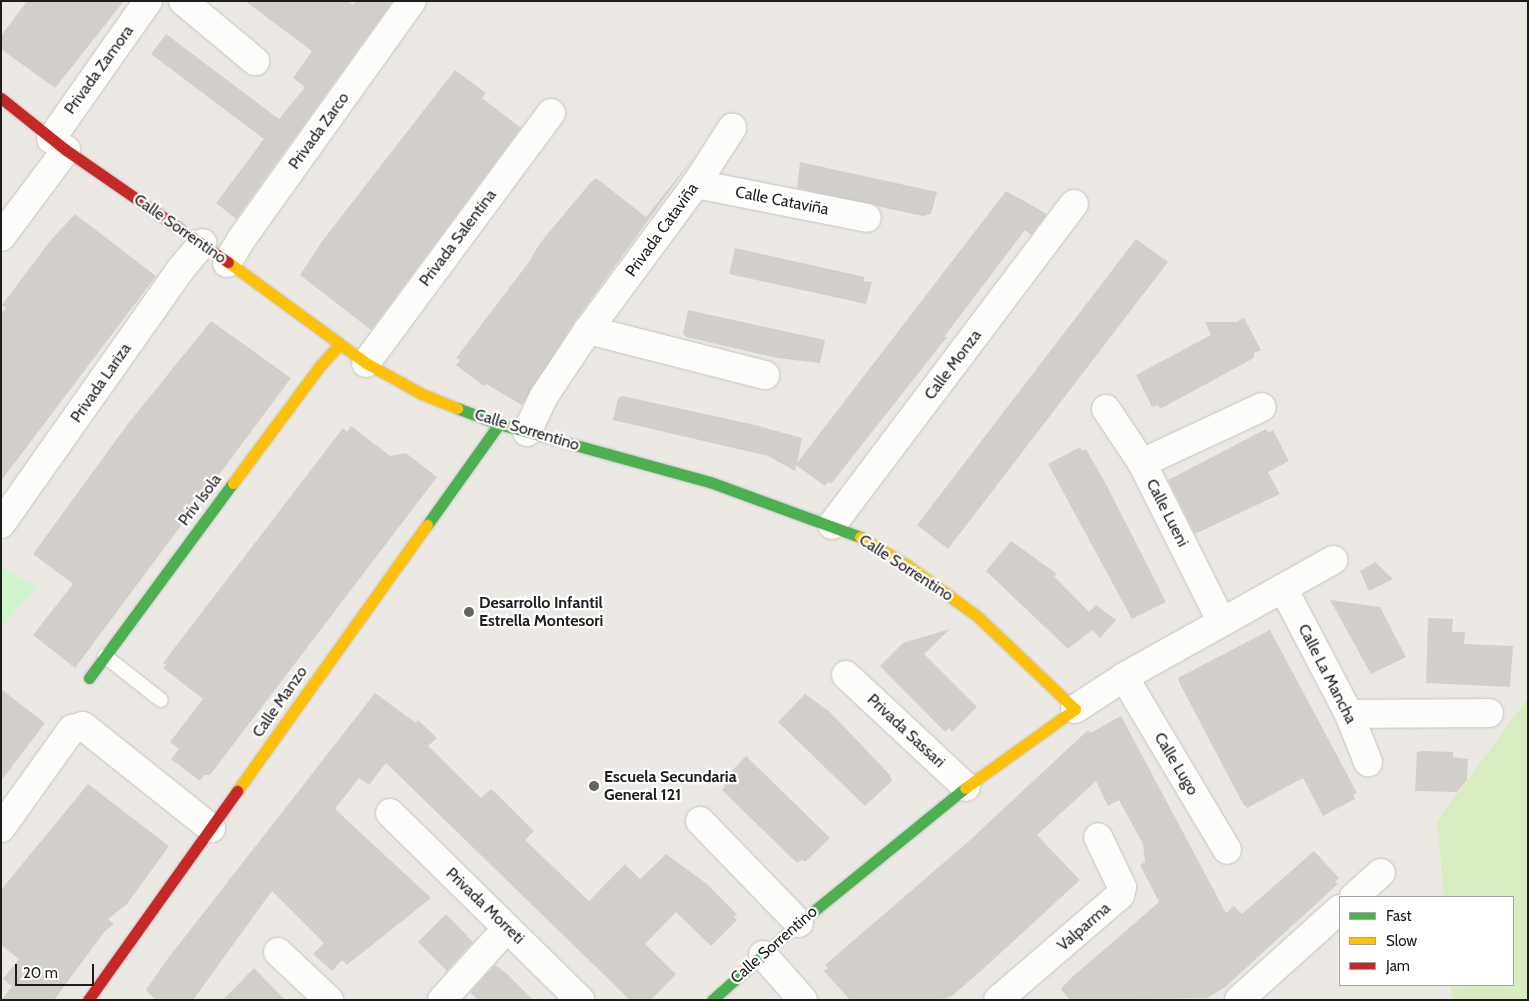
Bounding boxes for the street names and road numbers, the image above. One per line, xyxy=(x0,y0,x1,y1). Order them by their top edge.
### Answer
street label: Privada Zamora xyxy=(60,22,138,118)
street label: Privada Zarco xyxy=(285,89,353,173)
street label: Privada Cataviña xyxy=(622,179,702,281)
street label: Calle Cataviña xyxy=(734,183,830,219)
street label: Privada Salentina xyxy=(415,186,501,290)
street label: Calle Sorrentino xyxy=(130,190,230,268)
street label: Calle Monza xyxy=(920,326,986,404)
street label: Privada Lariza xyxy=(67,340,135,426)
street label: Calle Sorrentino xyxy=(472,405,582,455)
street label: Priv Isola xyxy=(174,470,226,530)
street label: Calle Lueni xyxy=(1142,476,1192,550)
street label: Calle Sorrentino xyxy=(855,530,957,606)
street label: Calle La Mancha xyxy=(1294,621,1360,727)
street label: Calle Manzo xyxy=(248,663,312,741)
street label: Privada Sassari xyxy=(863,690,949,772)
street label: Calle Lugo xyxy=(1150,729,1202,799)
street label: Privada Morreti xyxy=(442,864,528,948)
street label: Valparma xyxy=(1054,899,1114,955)
street label: Calle Sorrentino xyxy=(727,902,821,988)

